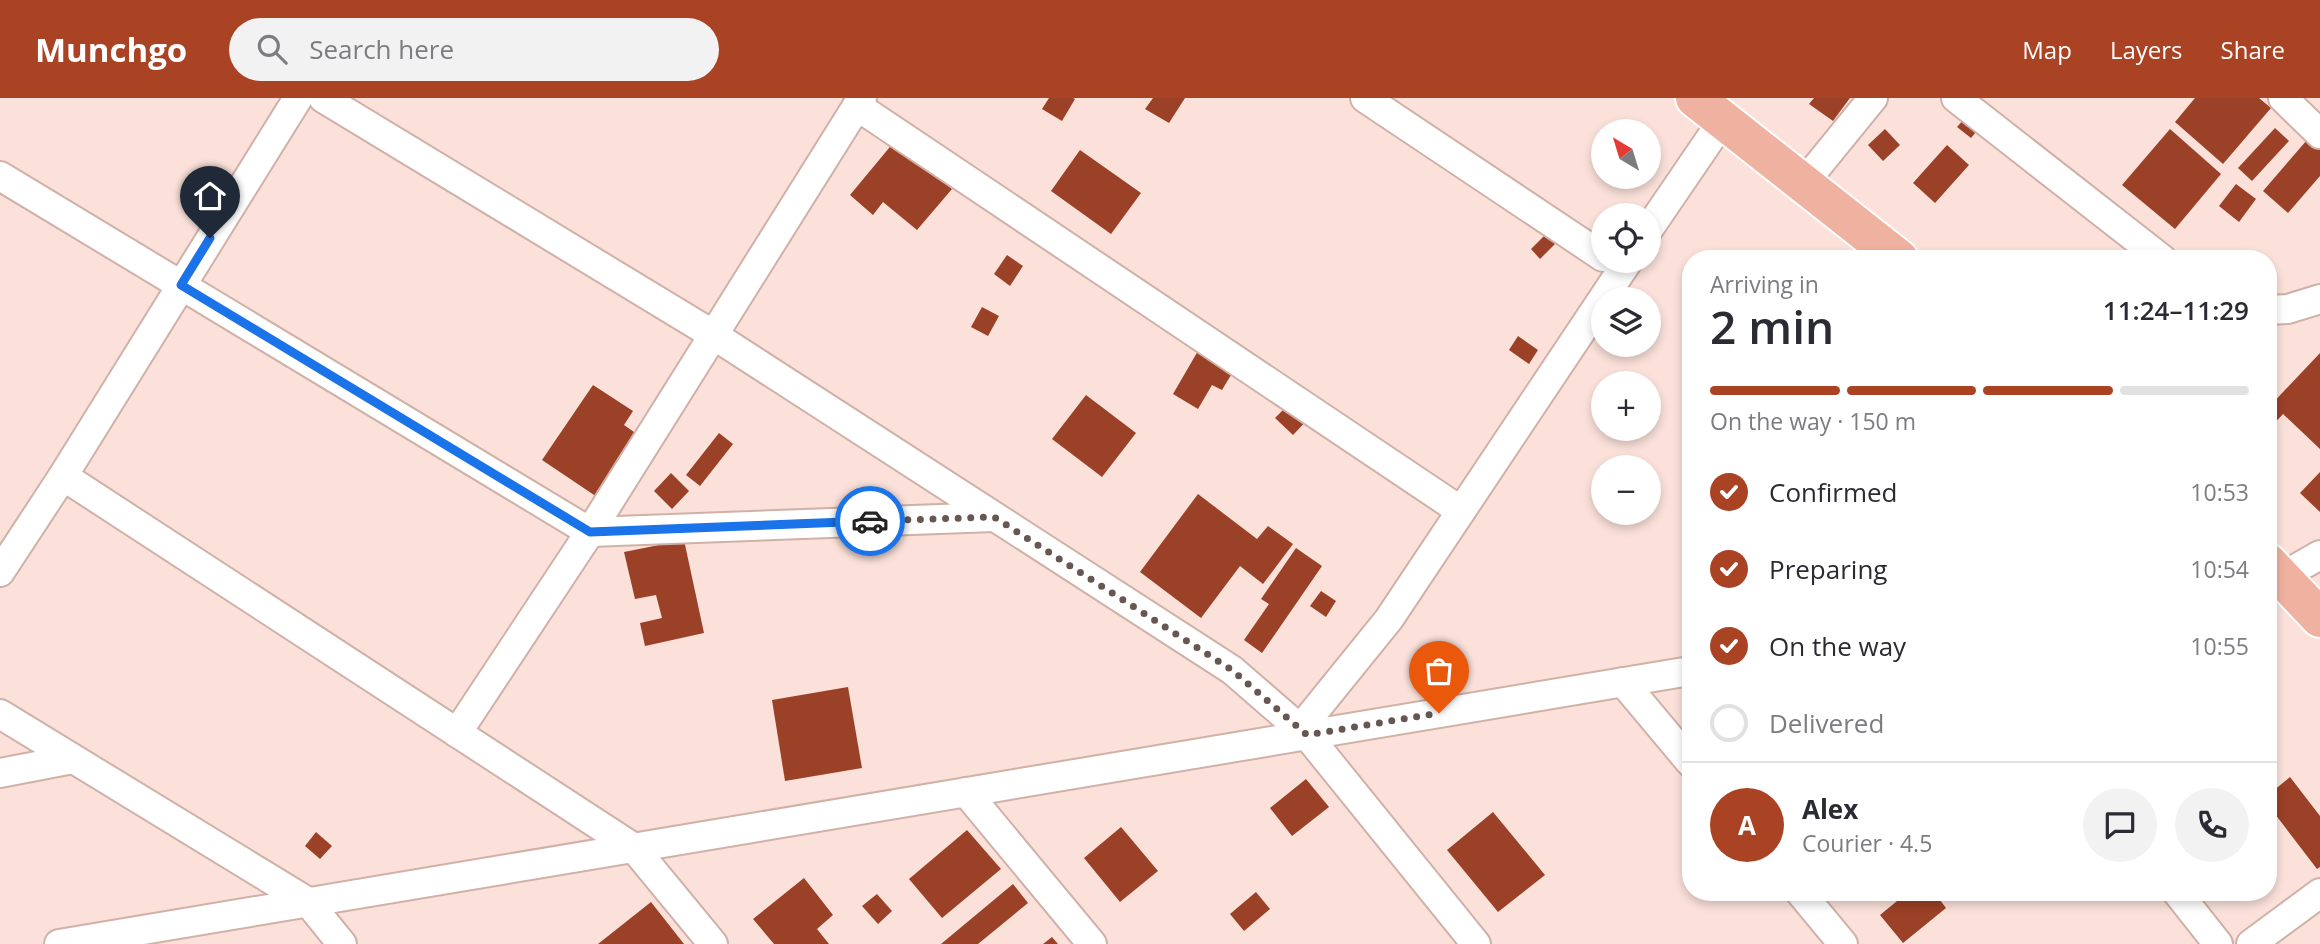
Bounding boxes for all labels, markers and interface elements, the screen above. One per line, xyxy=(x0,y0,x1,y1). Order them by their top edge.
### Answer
search box xyxy=(229,18,719,81)
text: Munchgo xyxy=(35,27,187,72)
icon: search xyxy=(253,30,291,68)
text: Search here xyxy=(309,31,454,67)
text: Map xyxy=(2022,33,2072,66)
text: Layers xyxy=(2110,33,2183,66)
text: Share xyxy=(2221,33,2285,66)
north arrow xyxy=(1591,119,1661,189)
map controls xyxy=(1591,119,1661,525)
pin xyxy=(180,166,240,238)
icon: home xyxy=(191,177,229,215)
button: locate xyxy=(1591,203,1661,273)
text: Arriving in xyxy=(1710,268,1819,300)
button: layers xyxy=(1591,287,1661,357)
text: 11:24–11:29 xyxy=(2103,292,2249,328)
text: 2 min xyxy=(1710,295,1834,357)
button: + xyxy=(1591,371,1661,441)
text: On the way · 150 m xyxy=(1710,405,1916,437)
button: − xyxy=(1591,455,1661,525)
icon: check xyxy=(1710,473,1748,511)
text: Confirmed xyxy=(1769,474,1897,510)
text: 10:53 xyxy=(2190,476,2249,508)
courier xyxy=(835,486,905,556)
icon: car xyxy=(851,502,889,540)
icon: check xyxy=(1710,550,1748,588)
text: Preparing xyxy=(1769,551,1887,587)
text: 10:54 xyxy=(2190,553,2249,585)
icon: check xyxy=(1710,627,1748,665)
text: On the way xyxy=(1769,628,1906,664)
text: 10:55 xyxy=(2190,630,2249,662)
pin xyxy=(1409,641,1469,713)
icon: bag xyxy=(1420,652,1458,690)
text: Delivered xyxy=(1769,705,1884,741)
button: chat xyxy=(2083,788,2157,862)
button: phone xyxy=(2175,788,2249,862)
text: Alex xyxy=(1802,791,1858,827)
text: A xyxy=(1738,807,1756,843)
text: Courier · 4.5 xyxy=(1802,827,1932,859)

